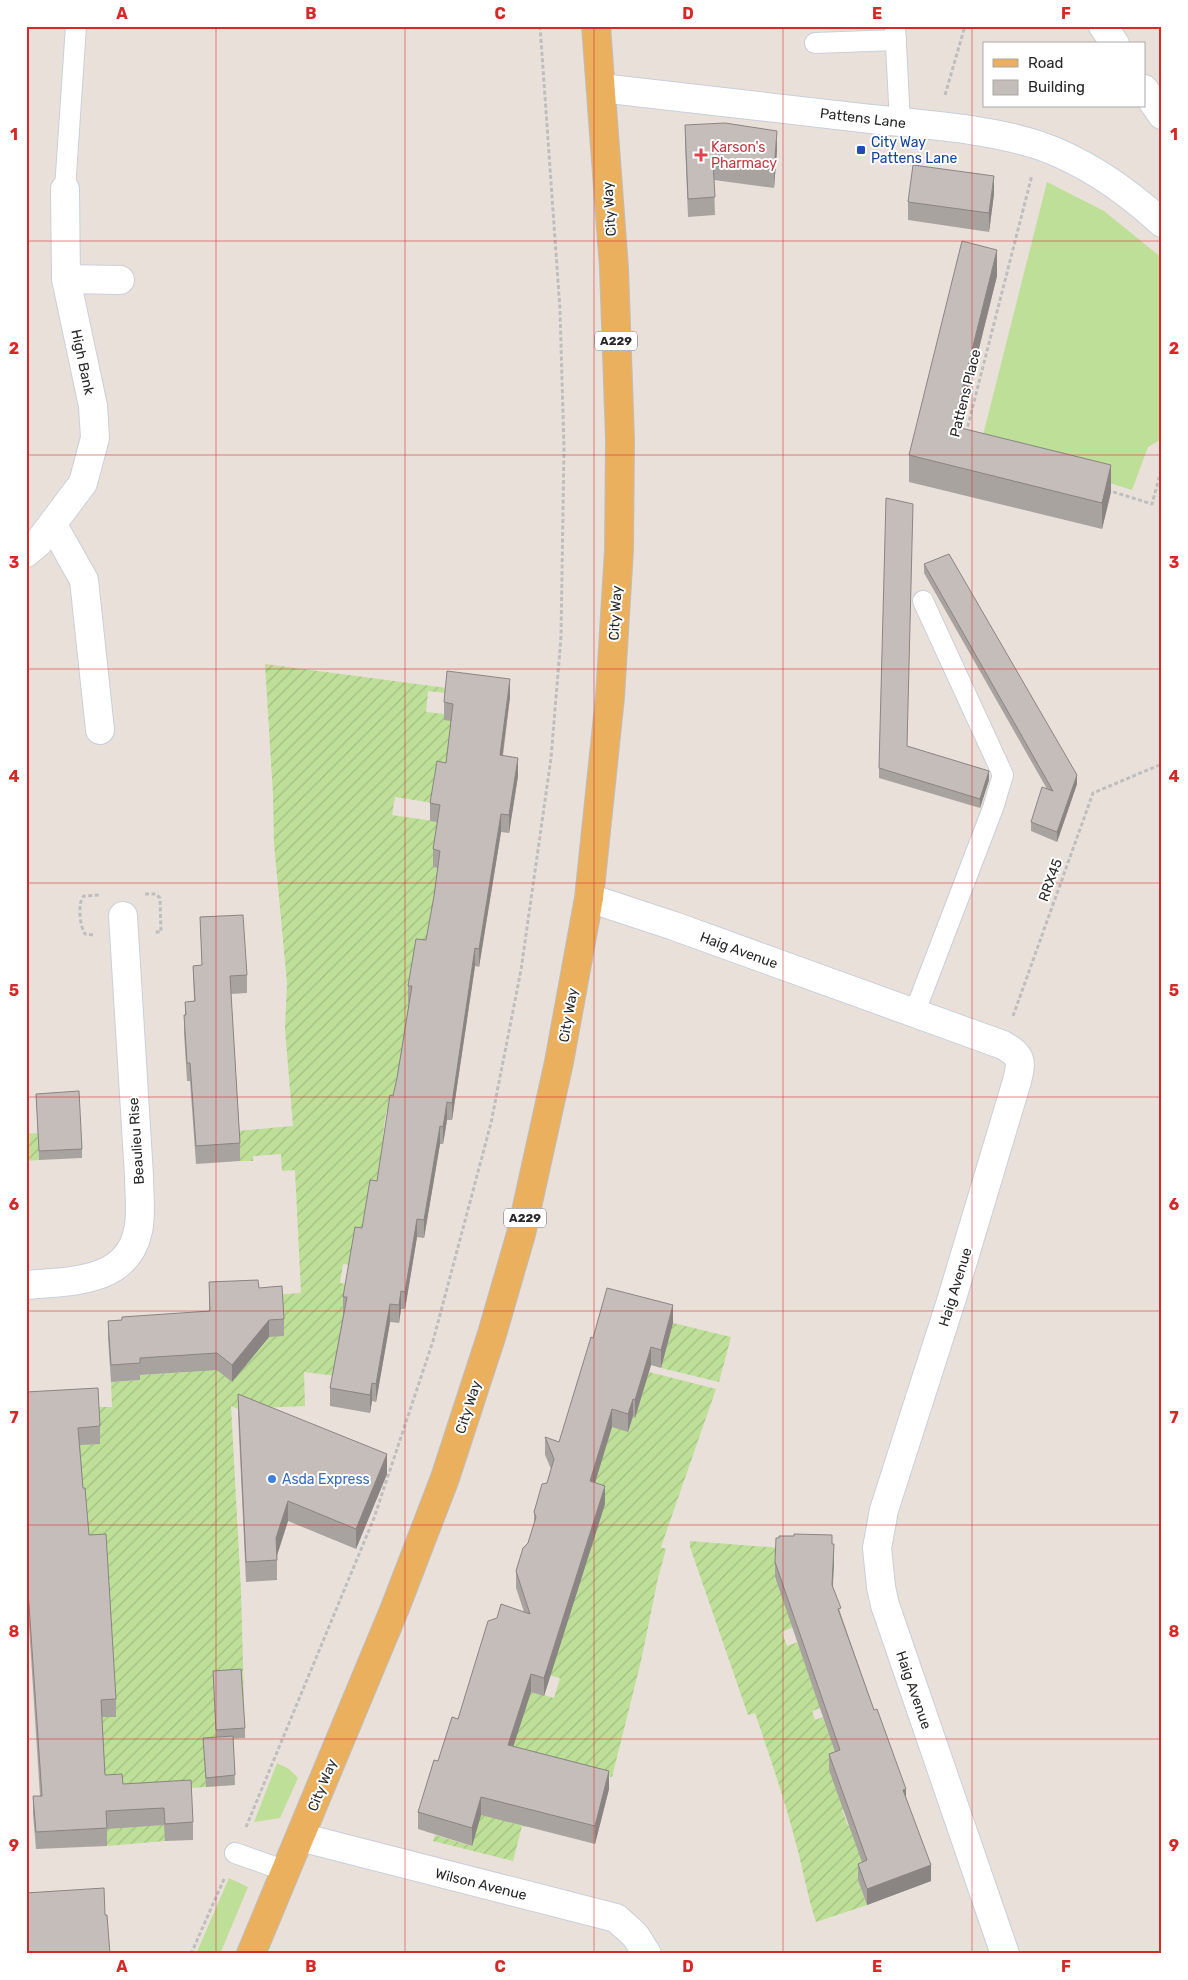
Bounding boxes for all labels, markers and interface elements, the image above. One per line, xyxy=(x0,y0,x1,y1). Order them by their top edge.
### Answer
text: A xyxy=(116,4,128,23)
text: B xyxy=(305,4,317,23)
text: C xyxy=(494,4,506,23)
text: D xyxy=(682,4,694,23)
text: E xyxy=(872,4,882,23)
text: F xyxy=(1061,4,1071,23)
legend xyxy=(983,42,1146,108)
text: Road xyxy=(1028,54,1064,72)
text: Building xyxy=(1028,78,1085,96)
street label: Pattens Lane xyxy=(819,105,907,132)
text: 1 xyxy=(10,125,18,144)
text: 1 xyxy=(1170,125,1178,144)
place label: City Way Pattens Lane xyxy=(871,134,957,167)
place label: Karson's Pharmacy xyxy=(711,139,777,172)
marker: City Way Pattens Lane xyxy=(855,144,867,156)
marker: Karson's Pharmacy xyxy=(695,149,707,161)
street label: City Way xyxy=(599,181,620,237)
street label: High Bank xyxy=(67,328,98,397)
road number: A229 xyxy=(595,332,637,351)
text: 2 xyxy=(9,339,19,358)
text: 2 xyxy=(1169,339,1179,358)
street label: Pattens Place xyxy=(946,347,985,439)
text: 3 xyxy=(9,553,19,572)
text: 3 xyxy=(1169,553,1179,572)
street label: City Way xyxy=(606,585,625,641)
text: 4 xyxy=(9,767,20,786)
text: 4 xyxy=(1169,767,1180,786)
street label: RRX45 xyxy=(1035,857,1066,904)
street label: Haig Avenue xyxy=(698,929,780,972)
text: 5 xyxy=(9,981,19,1000)
text: 5 xyxy=(1169,981,1179,1000)
street label: City Way xyxy=(555,986,582,1044)
street label: Beaulieu Rise xyxy=(125,1097,148,1185)
text: 6 xyxy=(9,1195,19,1214)
text: 6 xyxy=(1169,1195,1179,1214)
road number: A229 xyxy=(504,1208,546,1228)
street label: Haig Avenue xyxy=(935,1246,976,1329)
street label: City Way xyxy=(452,1378,485,1436)
text: 7 xyxy=(9,1408,19,1427)
text: 7 xyxy=(1169,1408,1179,1427)
place label: Asda Express xyxy=(282,1471,370,1488)
marker: Asda Express xyxy=(266,1473,278,1485)
text: 8 xyxy=(9,1622,20,1641)
text: 8 xyxy=(1169,1622,1180,1641)
street label: Haig Avenue xyxy=(892,1649,935,1732)
street label: City Way xyxy=(304,1756,341,1814)
text: 9 xyxy=(9,1836,19,1855)
text: 9 xyxy=(1169,1836,1179,1855)
street label: Wilson Avenue xyxy=(433,1865,529,1904)
text: A xyxy=(116,1957,128,1976)
text: B xyxy=(305,1957,317,1976)
text: C xyxy=(494,1957,506,1976)
text: D xyxy=(682,1957,694,1976)
text: E xyxy=(872,1957,882,1976)
text: F xyxy=(1061,1957,1071,1976)

